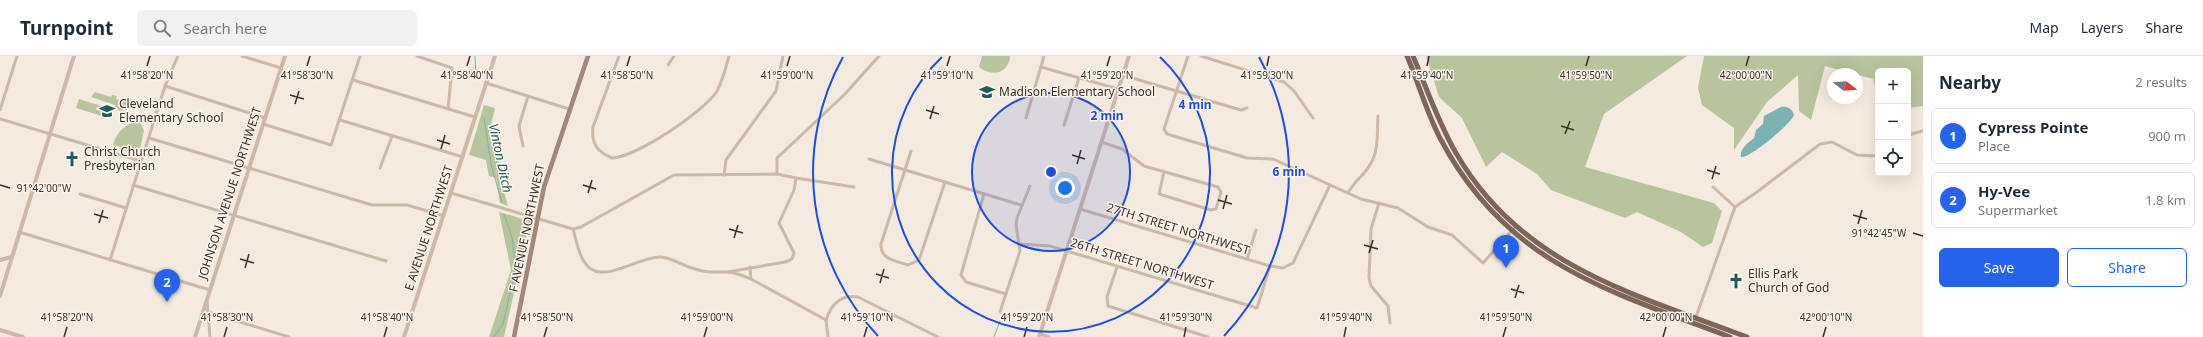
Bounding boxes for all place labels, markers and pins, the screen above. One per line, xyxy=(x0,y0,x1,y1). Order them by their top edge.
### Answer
school or university icon: Madison Elementary School xyxy=(978,83,996,101)
place label: Madison Elementary School xyxy=(999,83,1155,100)
place label: Cleveland Elementary School xyxy=(119,95,224,126)
school or university icon: Cleveland Elementary School xyxy=(98,102,116,120)
place label: Christ Church Presbyterian xyxy=(84,143,161,174)
church icon: Christ Church Presbyterian xyxy=(63,150,81,168)
centre of rings xyxy=(1044,165,1058,179)
pin: 1 xyxy=(1493,235,1519,268)
place label: Ellis Park Church of God xyxy=(1748,265,1829,296)
pin: 2 xyxy=(154,269,180,302)
church icon: Ellis Park Church of God xyxy=(1727,272,1745,290)

